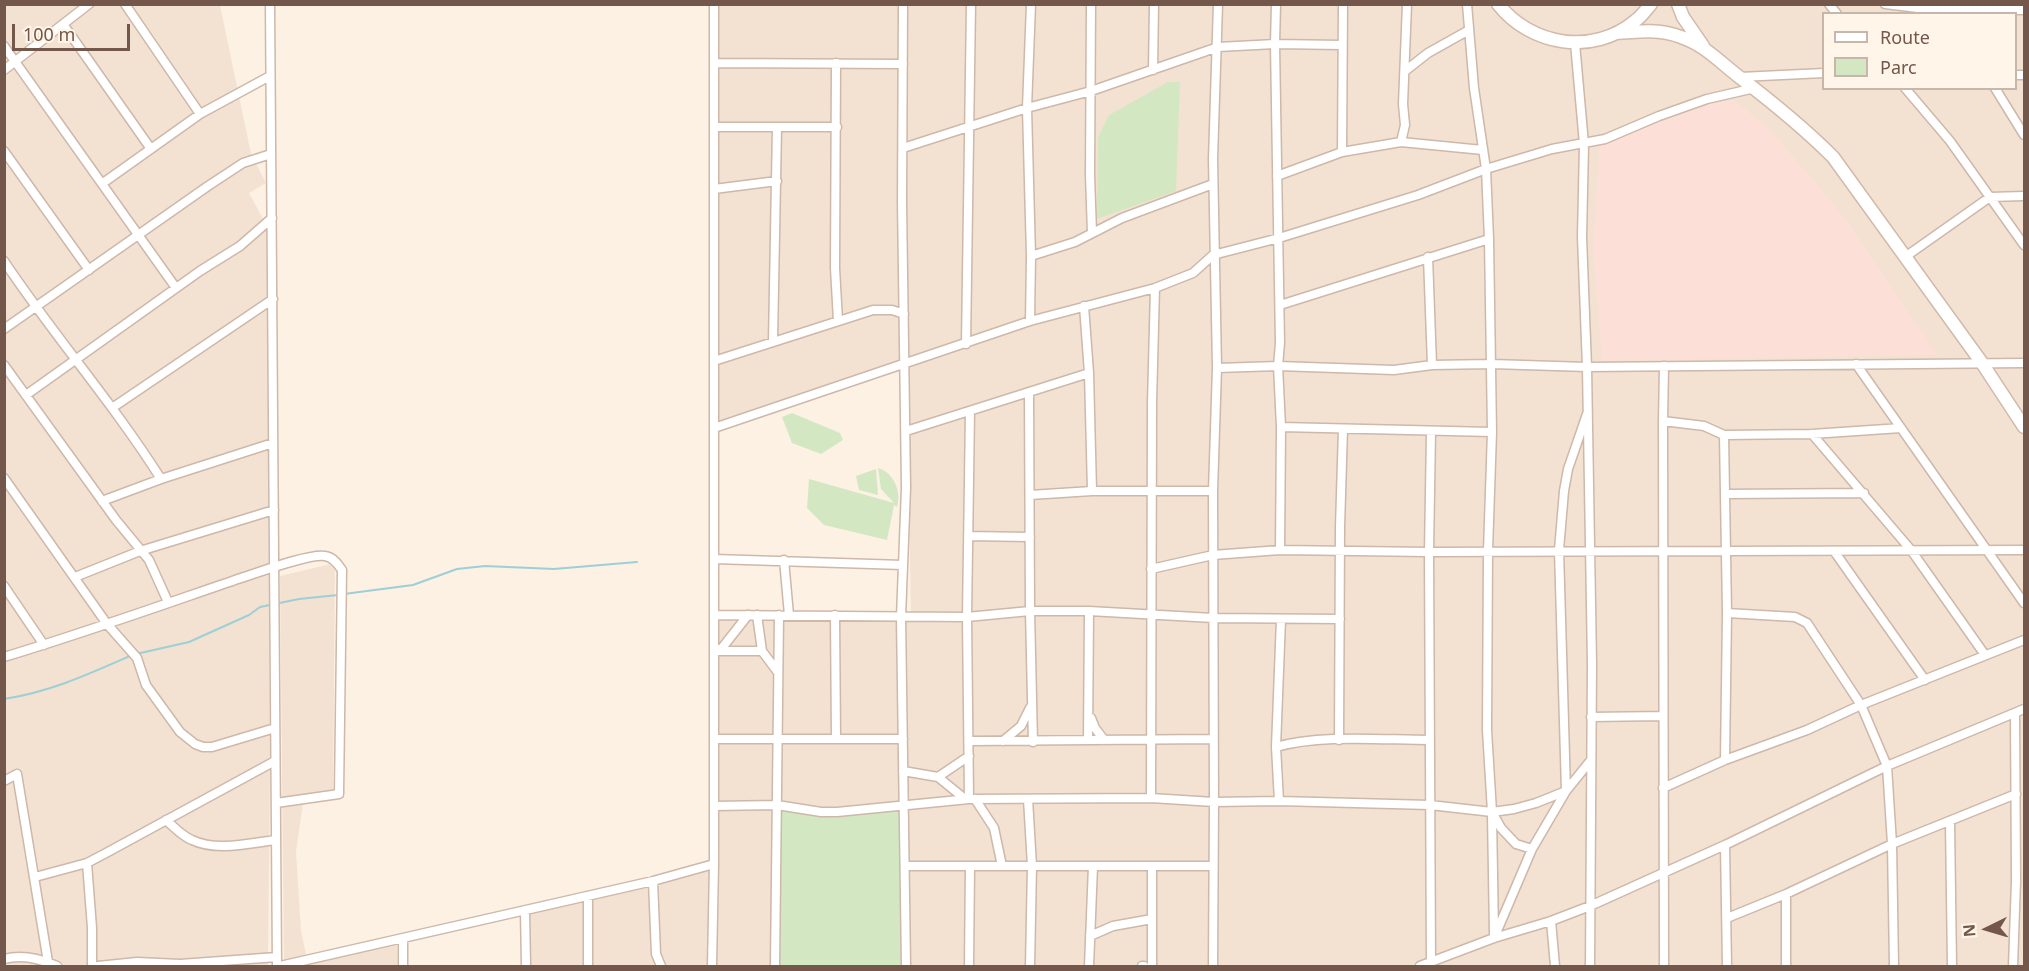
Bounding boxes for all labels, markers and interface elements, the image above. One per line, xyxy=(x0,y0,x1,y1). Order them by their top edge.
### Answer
scale bar xyxy=(15,12,134,50)
legend xyxy=(1822,12,2017,90)
text: 100 m xyxy=(23,22,75,46)
text: Route xyxy=(1880,25,1930,49)
text: Parc xyxy=(1880,55,1917,79)
north arrow xyxy=(1957,899,2017,959)
text: N xyxy=(1958,923,1981,938)

